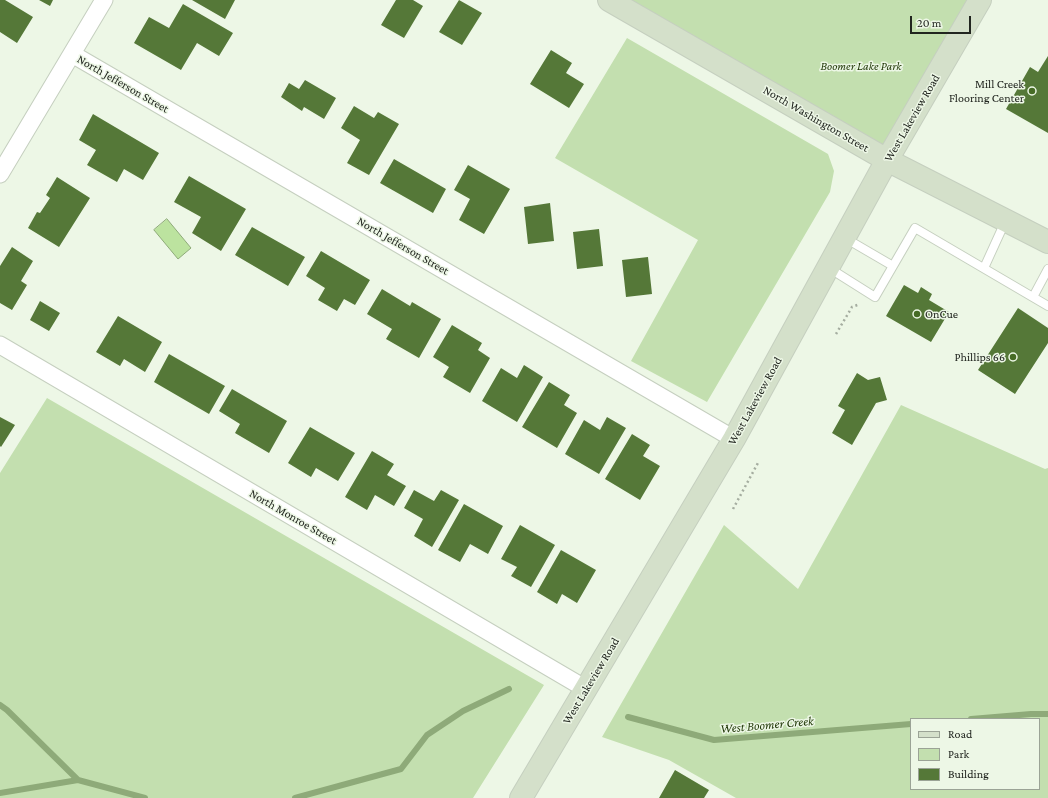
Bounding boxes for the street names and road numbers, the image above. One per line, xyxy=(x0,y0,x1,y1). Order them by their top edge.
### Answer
street label: North Jefferson Street xyxy=(75,52,171,116)
street label: West Lakeview Road xyxy=(881,72,943,164)
street label: North Washington Street xyxy=(760,83,872,155)
street label: North Jefferson Street xyxy=(355,214,451,278)
street label: West Lakeview Road xyxy=(725,354,785,448)
street label: North Monroe Street xyxy=(247,486,339,548)
street label: West Lakeview Road xyxy=(559,635,623,727)

